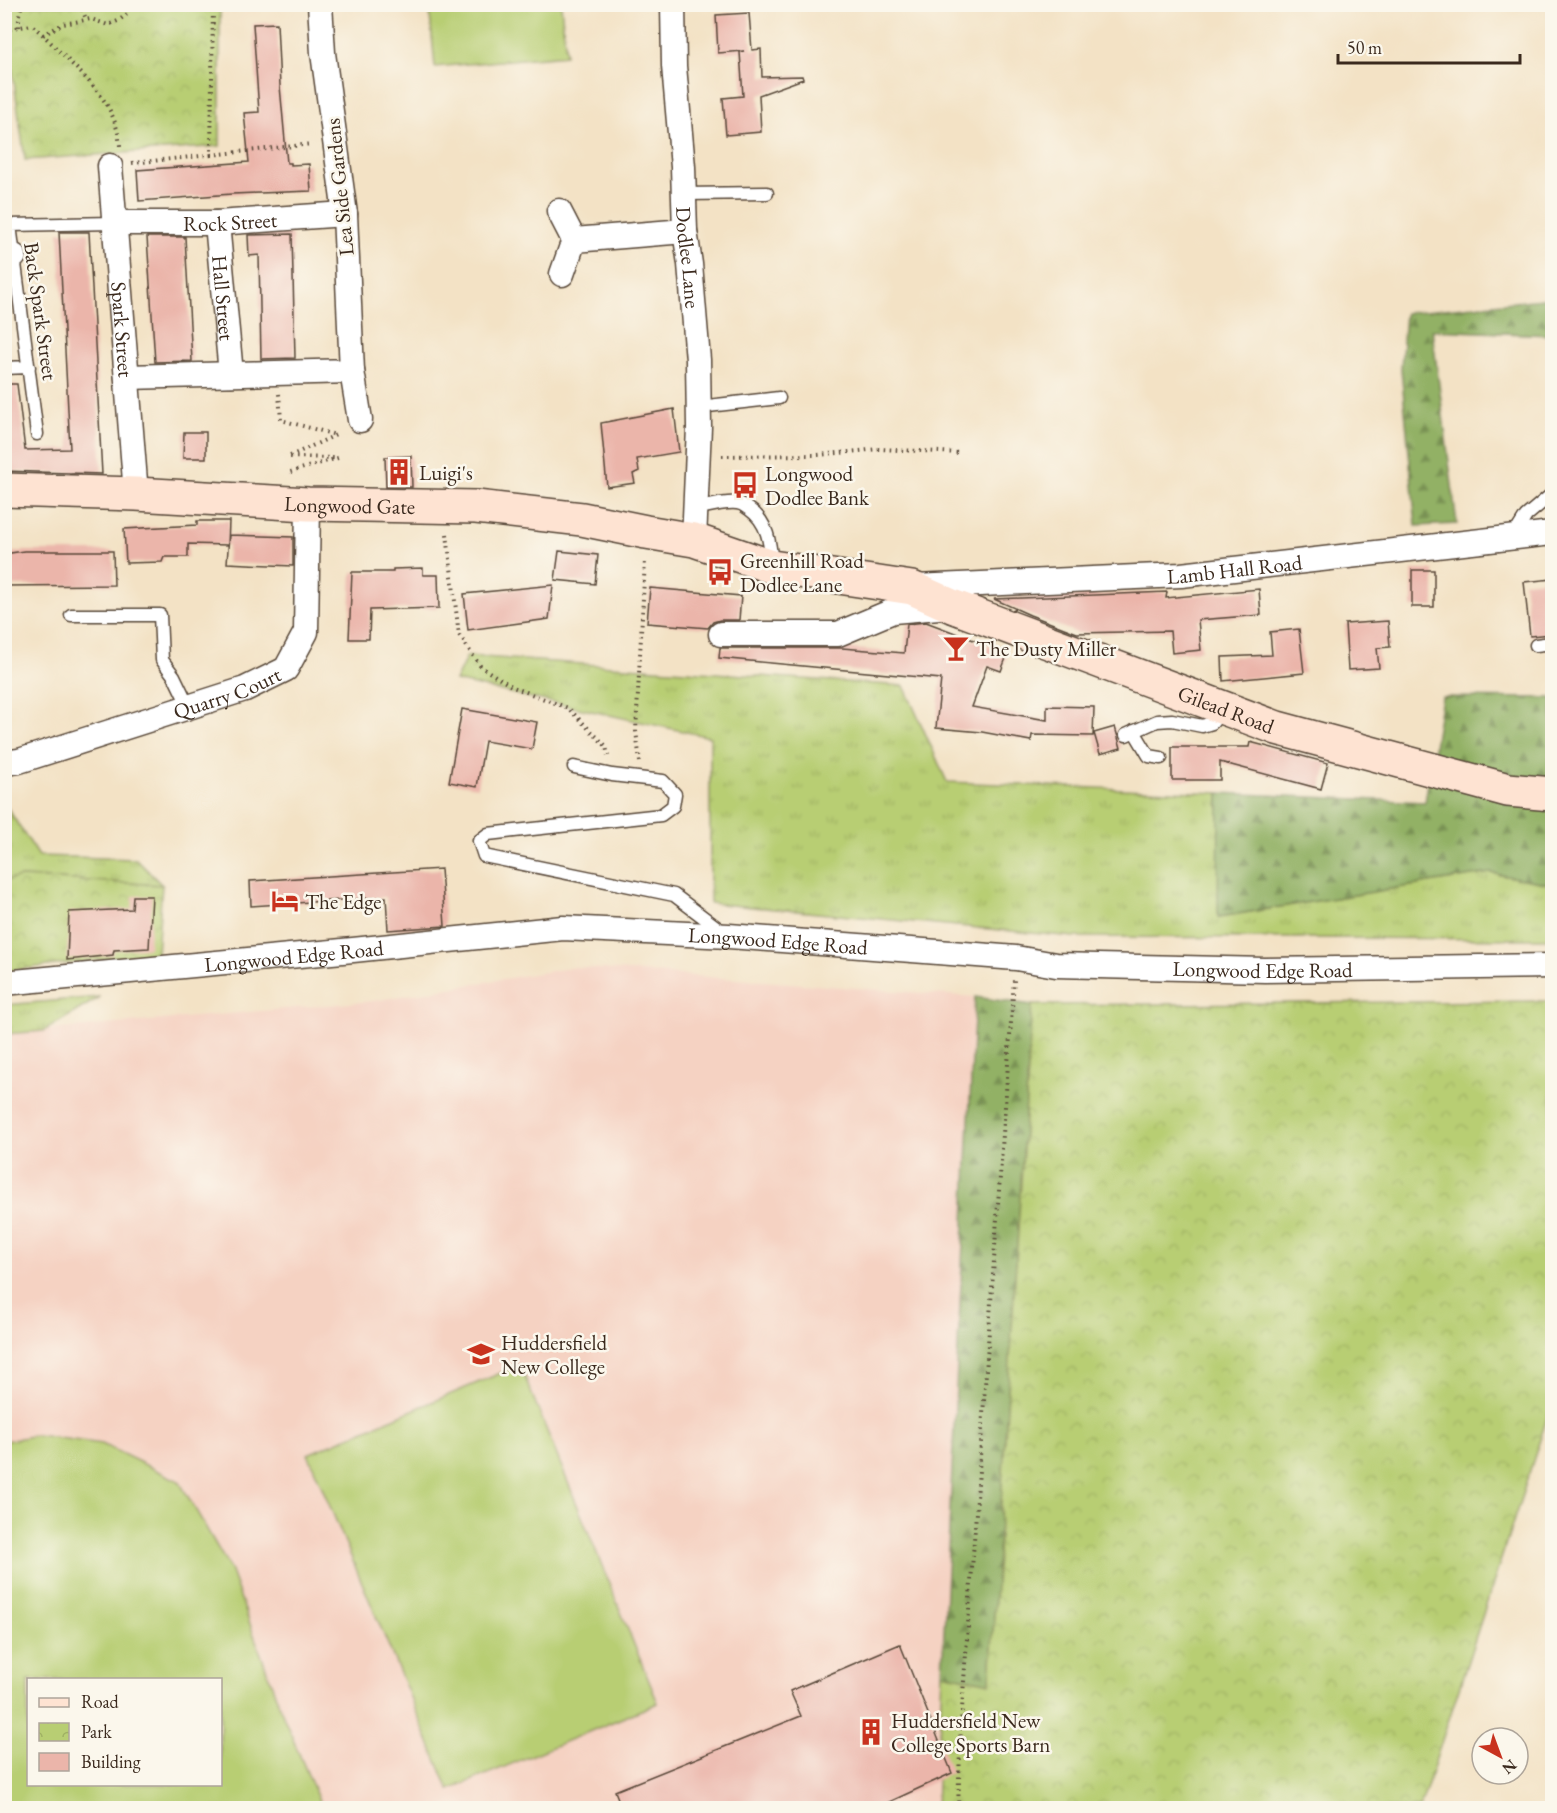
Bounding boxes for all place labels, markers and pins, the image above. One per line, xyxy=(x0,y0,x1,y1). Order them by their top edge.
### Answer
building icon: Luigi's xyxy=(384,457,414,487)
place label: Luigi's xyxy=(419,459,473,486)
place label: Longwood Dodlee Bank xyxy=(765,460,870,511)
bus stop icon: Longwood Dodlee Bank xyxy=(730,470,760,500)
place label: Greenhill Road Dodlee Lane xyxy=(740,547,864,598)
bus stop icon: Greenhill Road Dodlee Lane xyxy=(705,557,735,587)
bar icon: The Dusty Miller xyxy=(941,633,971,663)
place label: The Dusty Miller xyxy=(976,635,1116,662)
hotel icon: The Edge xyxy=(270,886,300,916)
place label: The Edge xyxy=(305,888,382,915)
place label: Huddersfield New College xyxy=(501,1329,607,1380)
school or university icon: Huddersfield New College xyxy=(466,1339,496,1369)
place label: Huddersfield New College Sports Barn xyxy=(891,1707,1050,1758)
building icon: Huddersfield New College Sports Barn xyxy=(856,1717,886,1747)

